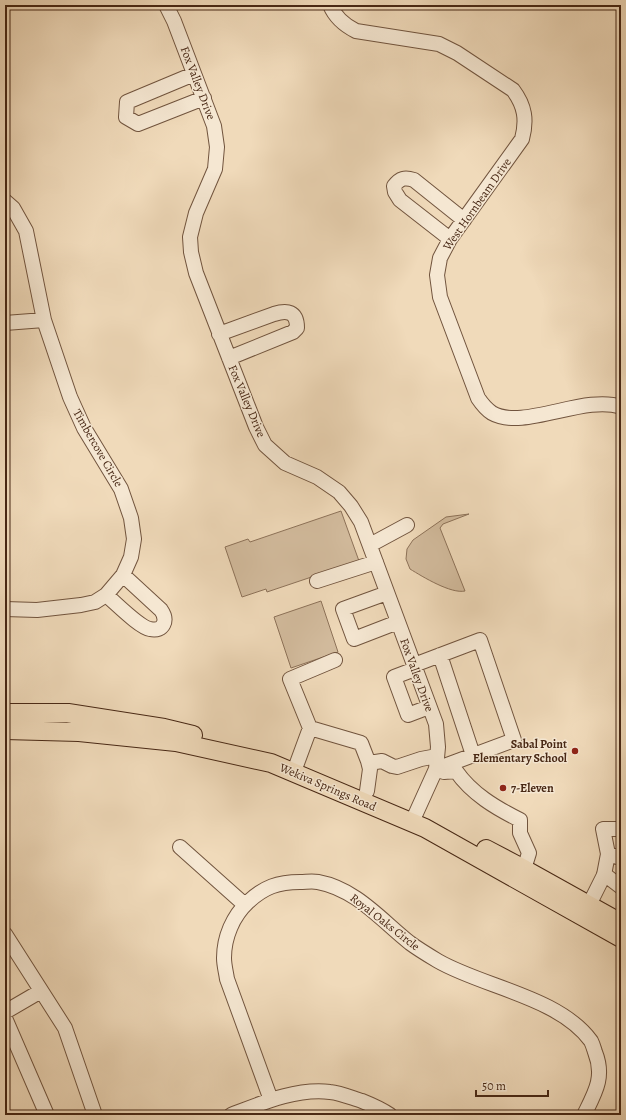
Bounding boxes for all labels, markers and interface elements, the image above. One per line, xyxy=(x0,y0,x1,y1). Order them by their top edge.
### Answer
street label: Fox Valley Drive xyxy=(177,44,219,122)
street label: West Hornbeam Drive xyxy=(439,155,515,254)
street label: Fox Valley Drive xyxy=(225,362,269,440)
street label: Timbercove Circle xyxy=(69,406,127,490)
street label: Fox Valley Drive xyxy=(396,636,438,714)
place label: Sabal Point Elementary School xyxy=(473,736,568,766)
marker: Sabal Point Elementary School xyxy=(570,746,580,756)
street label: Wekiva Springs Road xyxy=(276,759,379,815)
place label: 7-Eleven xyxy=(511,780,554,796)
marker: 7-Eleven xyxy=(498,783,508,793)
street label: Royal Oaks Circle xyxy=(347,890,423,954)
scale bar xyxy=(476,1072,548,1098)
text: 50 m xyxy=(482,1078,506,1094)

